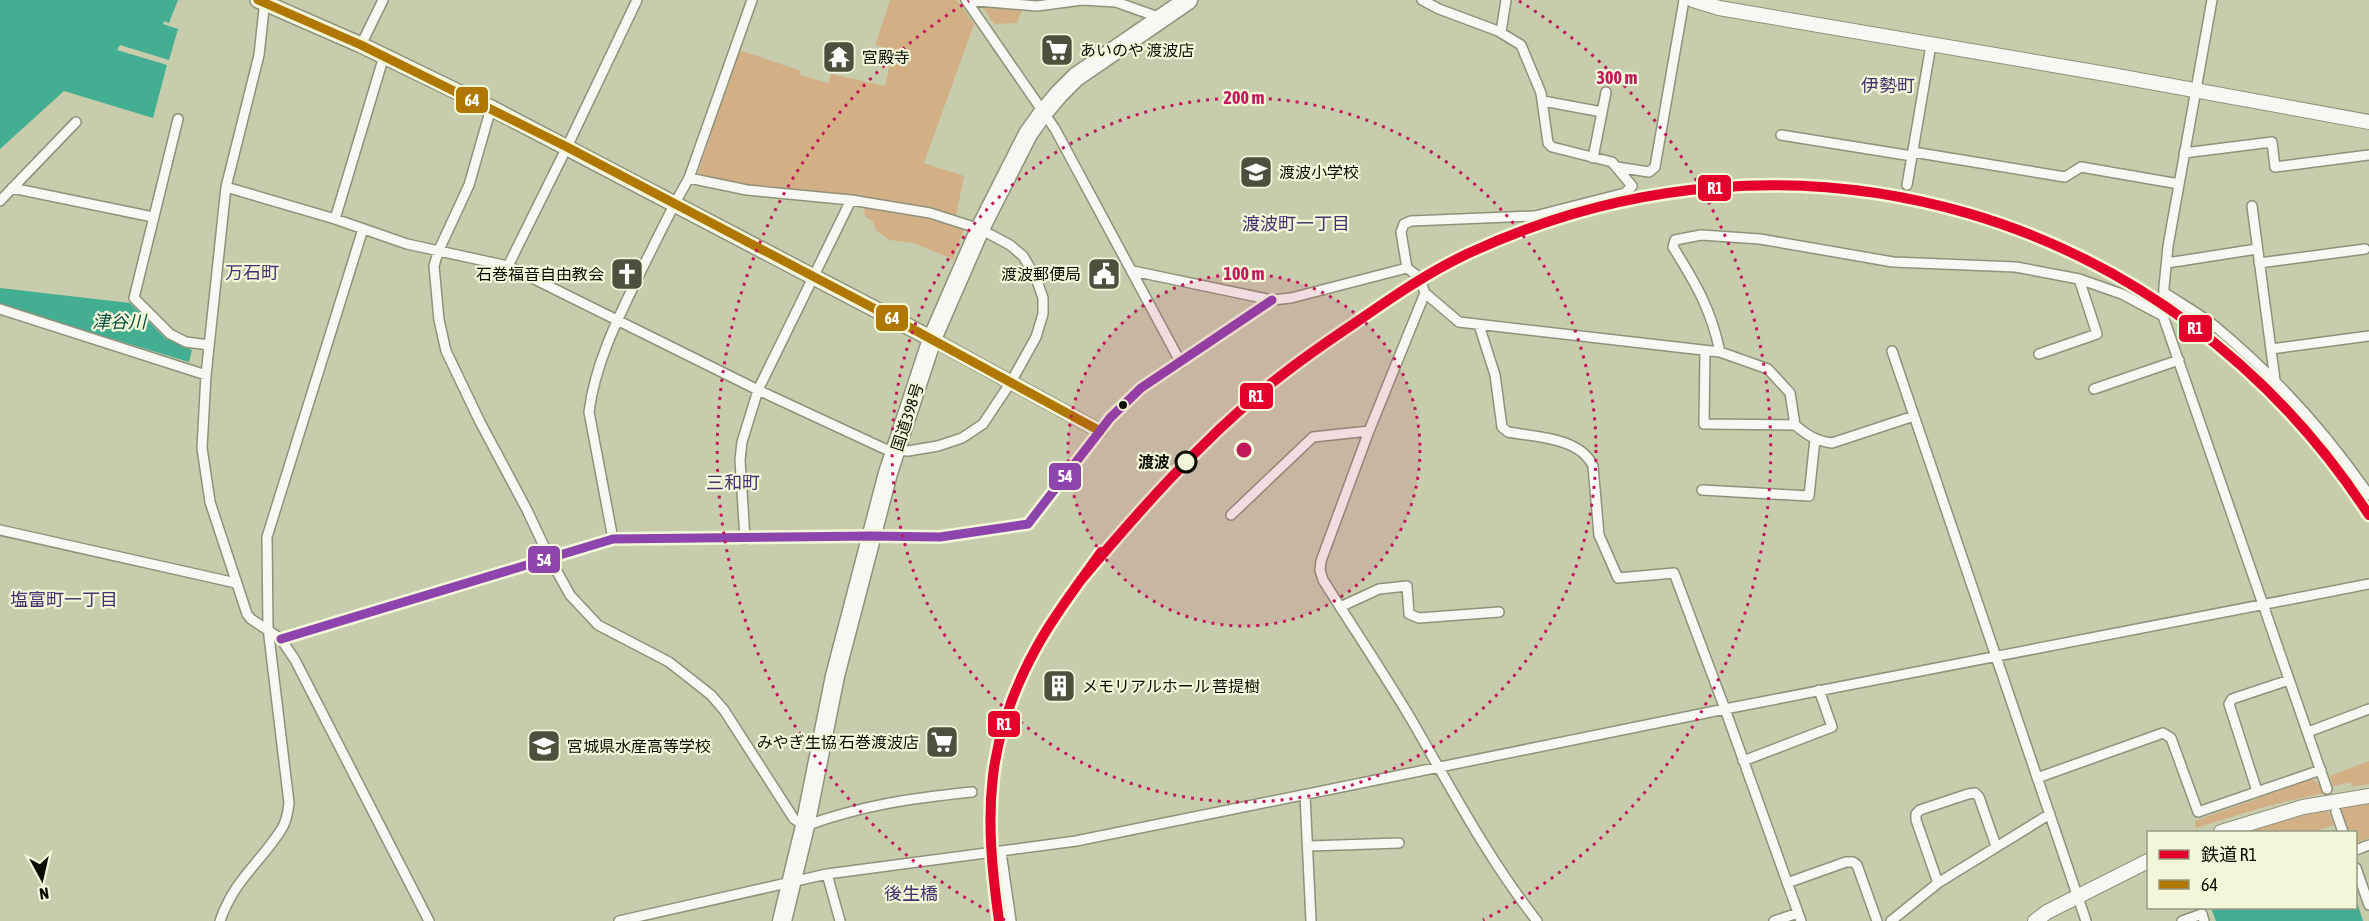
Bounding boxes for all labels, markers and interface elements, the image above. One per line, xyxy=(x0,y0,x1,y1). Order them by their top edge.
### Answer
supermarket icon: あいのや 渡波店 xyxy=(1039,32,1075,68)
temple icon: 宮殿寺 xyxy=(821,39,857,75)
place label: あいのや 渡波店 xyxy=(1080,41,1194,59)
place label: 宮殿寺 xyxy=(862,48,910,66)
text: 300 m xyxy=(1597,67,1637,88)
district label: 伊勢町 xyxy=(1861,75,1915,96)
line badge: 64 xyxy=(455,86,489,114)
text: 200 m xyxy=(1224,87,1264,108)
text: 64 xyxy=(464,91,480,109)
school or university icon: 渡波小学校 xyxy=(1238,154,1274,190)
place label: 渡波小学校 xyxy=(1279,163,1359,181)
line badge: R1 xyxy=(1697,174,1732,202)
text: R1 xyxy=(1707,179,1723,197)
district label: 渡波町一丁目 xyxy=(1242,213,1350,234)
church icon: 石巻福音自由教会 xyxy=(609,256,645,292)
public building icon: 渡波郵便局 xyxy=(1086,256,1122,292)
district label: 万石町 xyxy=(225,262,279,283)
text: 100 m xyxy=(1224,263,1264,284)
place label: 石巻福音自由教会 xyxy=(476,265,604,283)
place label: 渡波郵便局 xyxy=(1001,265,1081,283)
line badge: 64 xyxy=(875,304,909,332)
text: 64 xyxy=(884,309,900,327)
water label: 津谷川 xyxy=(92,311,148,332)
line badge: R1 xyxy=(2178,314,2213,343)
text: R1 xyxy=(2187,319,2203,337)
street label: 国道398号 xyxy=(888,381,926,453)
line badge: R1 xyxy=(1239,382,1274,410)
text: R1 xyxy=(1248,387,1264,405)
unlabelled marker xyxy=(1117,399,1129,411)
centre of rings xyxy=(1234,440,1254,460)
marker: 渡波 xyxy=(1175,451,1197,473)
place label: 渡波 xyxy=(1138,453,1170,471)
line badge: 54 xyxy=(1048,462,1082,491)
text: 54 xyxy=(1057,467,1073,485)
district label: 三和町 xyxy=(706,472,760,493)
line badge: 54 xyxy=(527,545,561,574)
text: 54 xyxy=(536,551,552,569)
district label: 塩富町一丁目 xyxy=(10,589,118,610)
building icon: メモリアルホール 菩提樹 xyxy=(1041,668,1077,704)
place label: メモリアルホール 菩提樹 xyxy=(1082,677,1260,695)
line badge: R1 xyxy=(987,710,1021,738)
text: R1 xyxy=(996,715,1012,733)
supermarket icon: みやぎ生協 石巻渡波店 xyxy=(924,724,960,760)
school or university icon: 宮城県水産高等学校 xyxy=(526,728,562,764)
place label: みやぎ生協 石巻渡波店 xyxy=(757,733,919,751)
place label: 宮城県水産高等学校 xyxy=(567,737,711,755)
legend xyxy=(2147,831,2357,909)
text: 鉄道 R1 xyxy=(2201,844,2257,865)
north arrow xyxy=(12,849,72,909)
text: 64 xyxy=(2201,874,2218,895)
district label: 後生橋 xyxy=(884,883,938,904)
text: N xyxy=(38,884,50,903)

